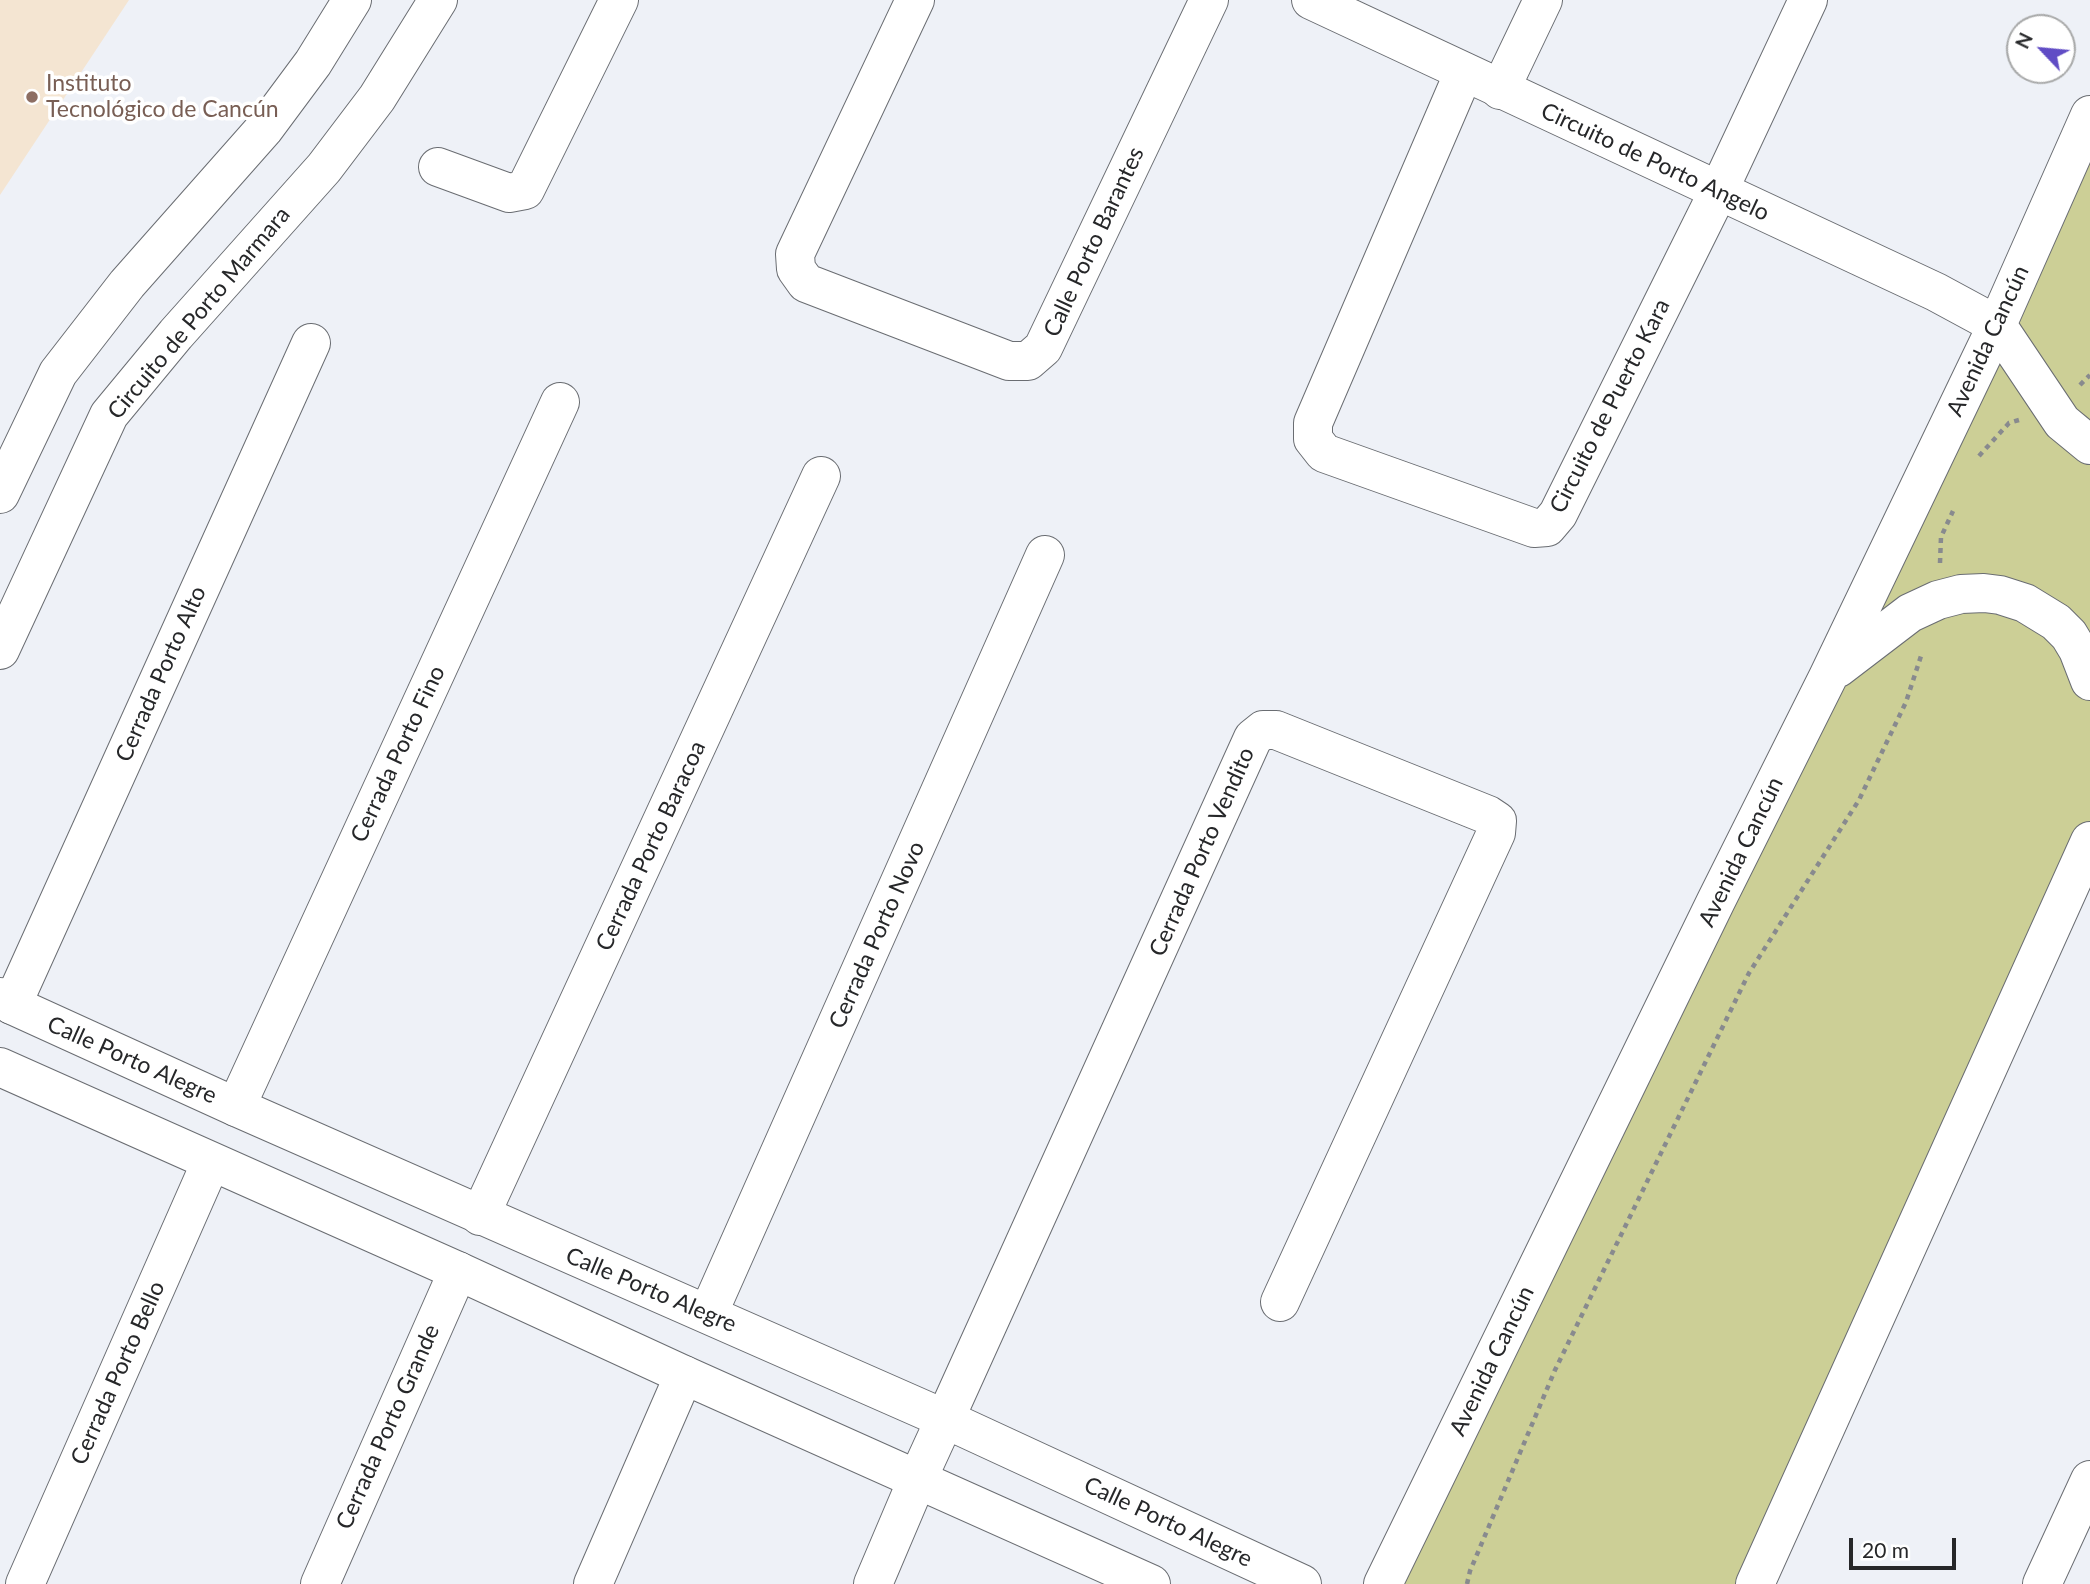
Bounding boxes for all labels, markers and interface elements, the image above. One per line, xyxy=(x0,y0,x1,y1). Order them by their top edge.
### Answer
north arrow xyxy=(2006,14,2076,84)
text: N xyxy=(2010,29,2037,52)
place label: Instituto Tecnológico de Cancún xyxy=(46,70,279,124)
marker: Instituto Tecnológico de Cancún xyxy=(24,89,40,105)
street label: Circuito de Porto Angelo xyxy=(1537,97,1773,227)
street label: Calle Porto Barantes xyxy=(1038,143,1150,341)
street label: Circuito de Porto Marmara xyxy=(102,201,296,425)
street label: Avenida Cancún xyxy=(1941,261,2035,421)
street label: Circuito de Puerto Kara xyxy=(1544,294,1676,518)
street label: Cerrada Porto Alto xyxy=(110,582,212,766)
street label: Cerrada Porto Fino xyxy=(345,661,451,847)
street label: Cerrada Porto Baracoa xyxy=(590,737,712,955)
street label: Cerrada Porto Vendito xyxy=(1144,743,1260,961)
street label: Avenida Cancún xyxy=(1693,773,1789,931)
street label: Cerrada Porto Novo xyxy=(823,837,931,1033)
street label: Calle Porto Alegre xyxy=(43,1010,221,1110)
street label: Calle Porto Alegre xyxy=(562,1242,740,1338)
street label: Cerrada Porto Bello xyxy=(65,1277,171,1469)
street label: Avenida Cancún xyxy=(1444,1282,1540,1440)
street label: Cerrada Porto Grande xyxy=(330,1320,446,1534)
street label: Calle Porto Alegre xyxy=(1079,1471,1257,1573)
scale bar xyxy=(1852,1524,1959,1568)
text: 20 m xyxy=(1862,1537,1909,1562)

